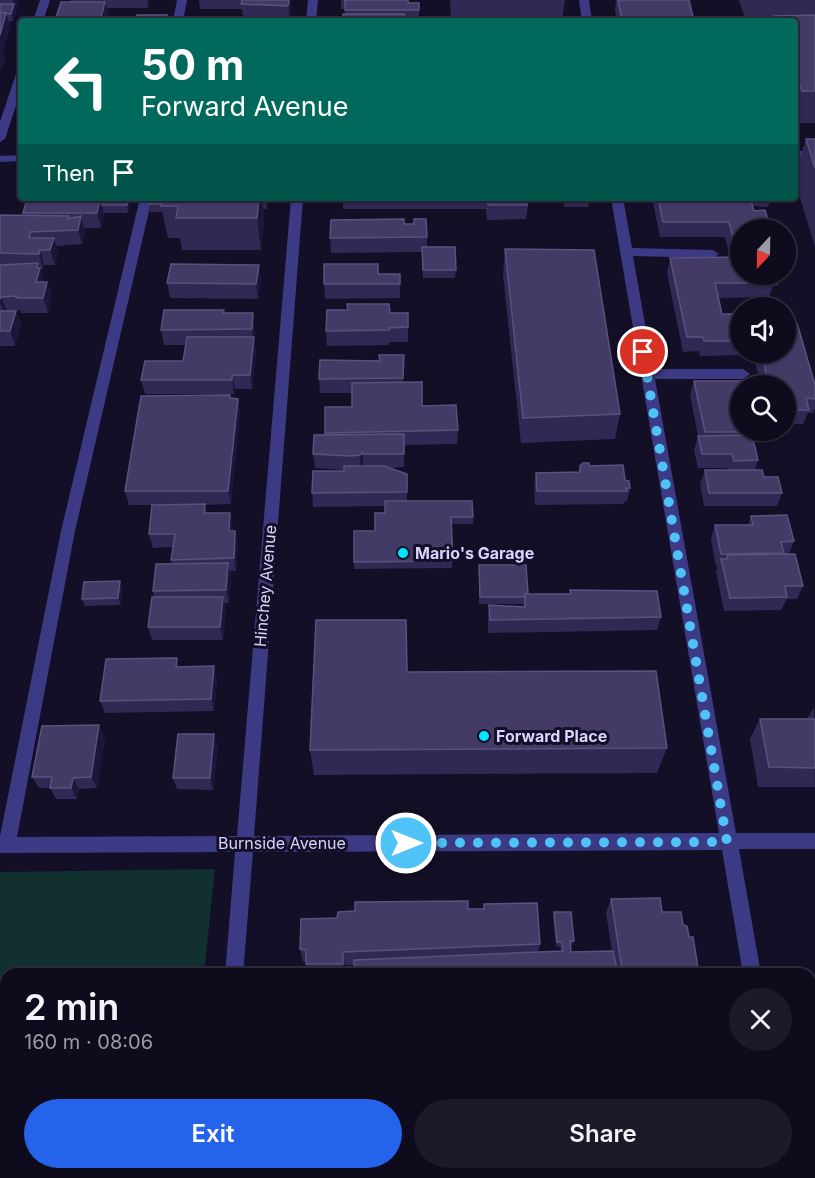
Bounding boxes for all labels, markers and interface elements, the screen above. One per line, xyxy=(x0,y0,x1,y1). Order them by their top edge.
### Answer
text: 50 m xyxy=(141,39,244,90)
icon: left xyxy=(42,42,120,120)
text: Forward Avenue xyxy=(141,90,348,123)
icon: arrive xyxy=(107,156,140,189)
text: Then xyxy=(42,160,95,186)
north arrow xyxy=(730,219,796,285)
map controls xyxy=(730,219,796,441)
button: sound xyxy=(730,297,796,363)
pin xyxy=(617,326,668,377)
icon: arrive xyxy=(626,335,659,368)
button: search xyxy=(730,375,796,441)
street label: Hinchey Avenue xyxy=(250,524,280,648)
place label: Mario's Garage xyxy=(415,543,534,563)
marker: Mario's Garage xyxy=(396,546,410,560)
place label: Forward Place xyxy=(496,726,607,746)
marker: Forward Place xyxy=(477,729,491,743)
position arrow xyxy=(374,811,438,875)
street label: Burnside Avenue xyxy=(218,833,346,853)
text: 2 min xyxy=(24,985,119,1029)
button: close xyxy=(729,988,792,1051)
text: 160 m · 08:06 xyxy=(24,1030,153,1054)
button: Exit xyxy=(24,1099,402,1168)
button: Share xyxy=(414,1099,792,1168)

